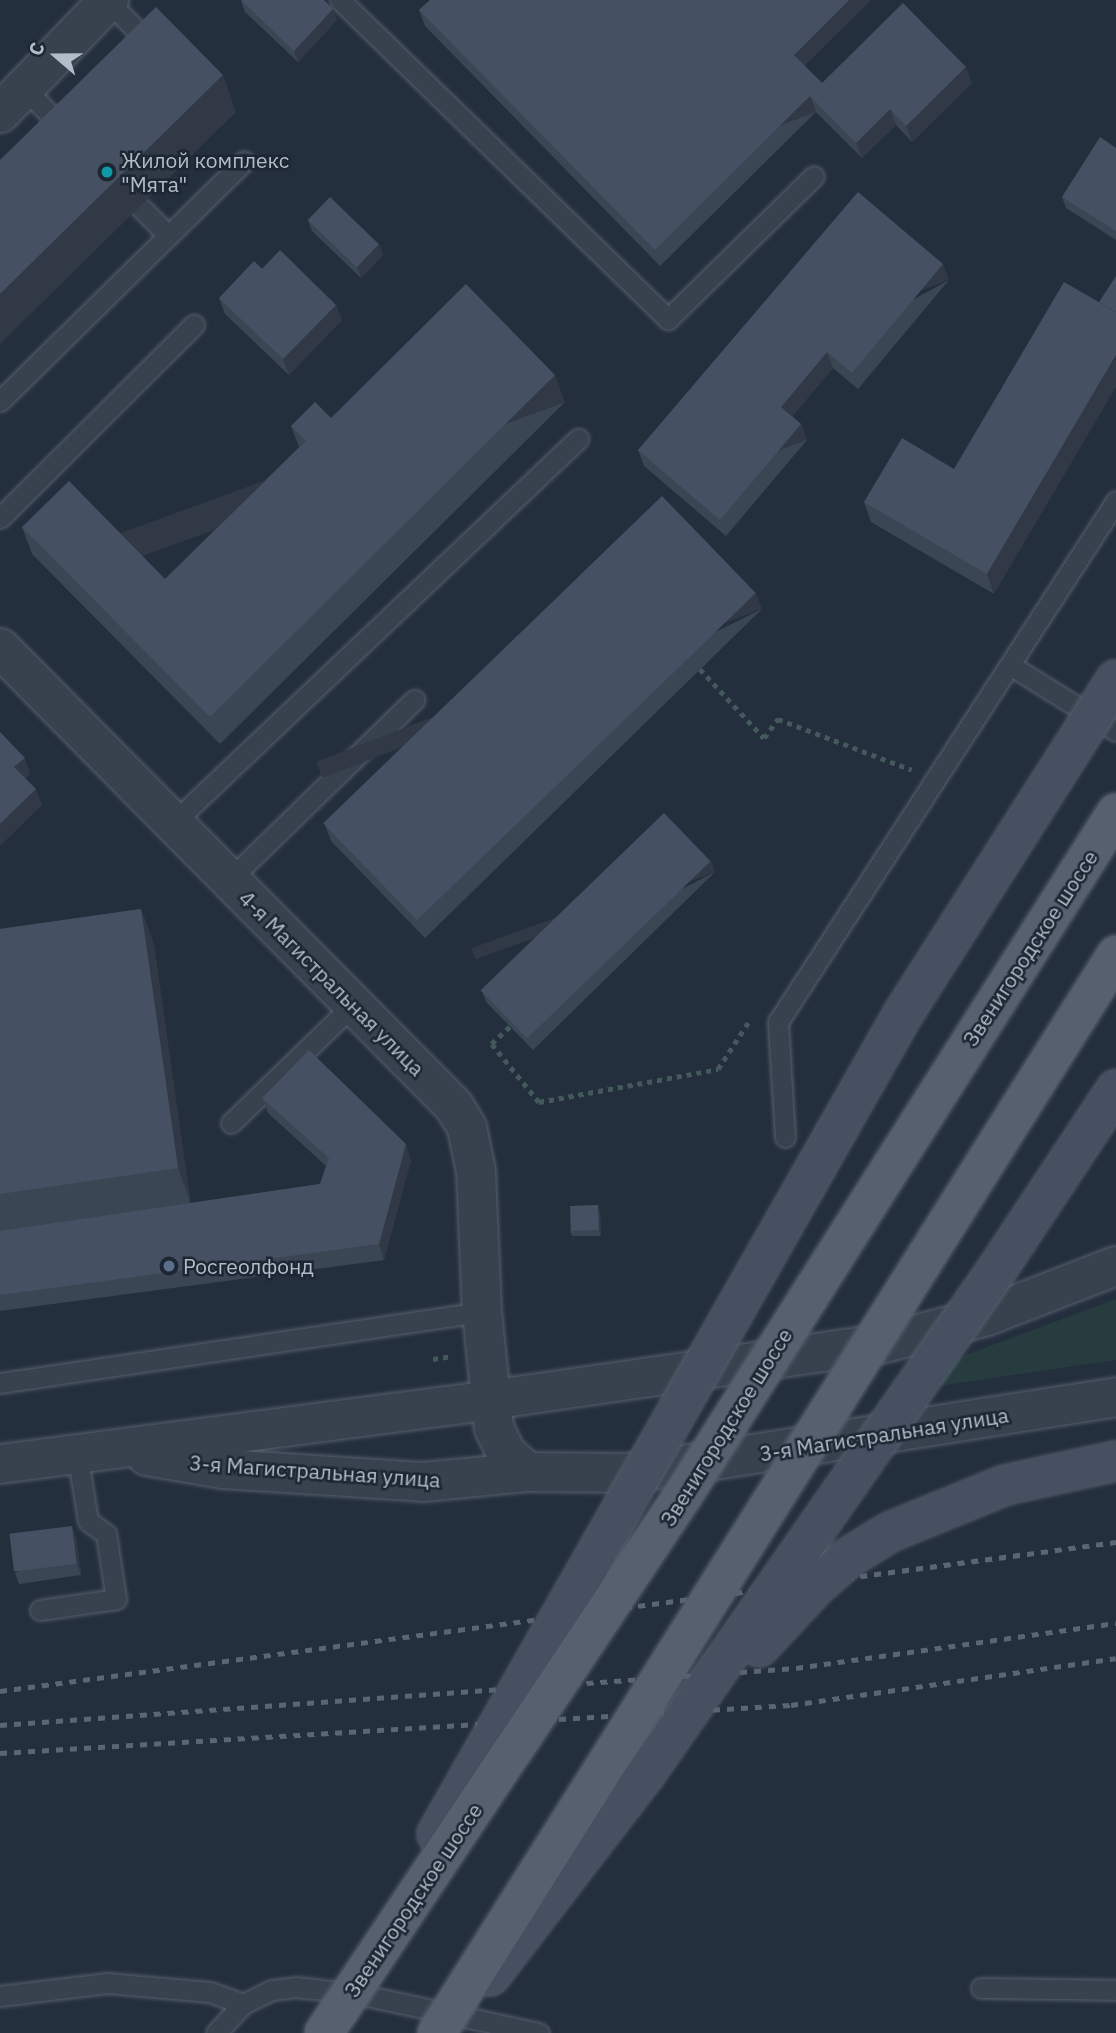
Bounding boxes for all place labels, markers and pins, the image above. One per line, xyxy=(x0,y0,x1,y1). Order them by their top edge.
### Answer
place label: Жилой комплекс "Мята" xyxy=(121,147,289,197)
marker: Жилой комплекс "Мята" xyxy=(99,164,115,180)
place label: Росгеолфонд xyxy=(183,1253,314,1279)
marker: Росгеолфонд xyxy=(161,1258,177,1274)

